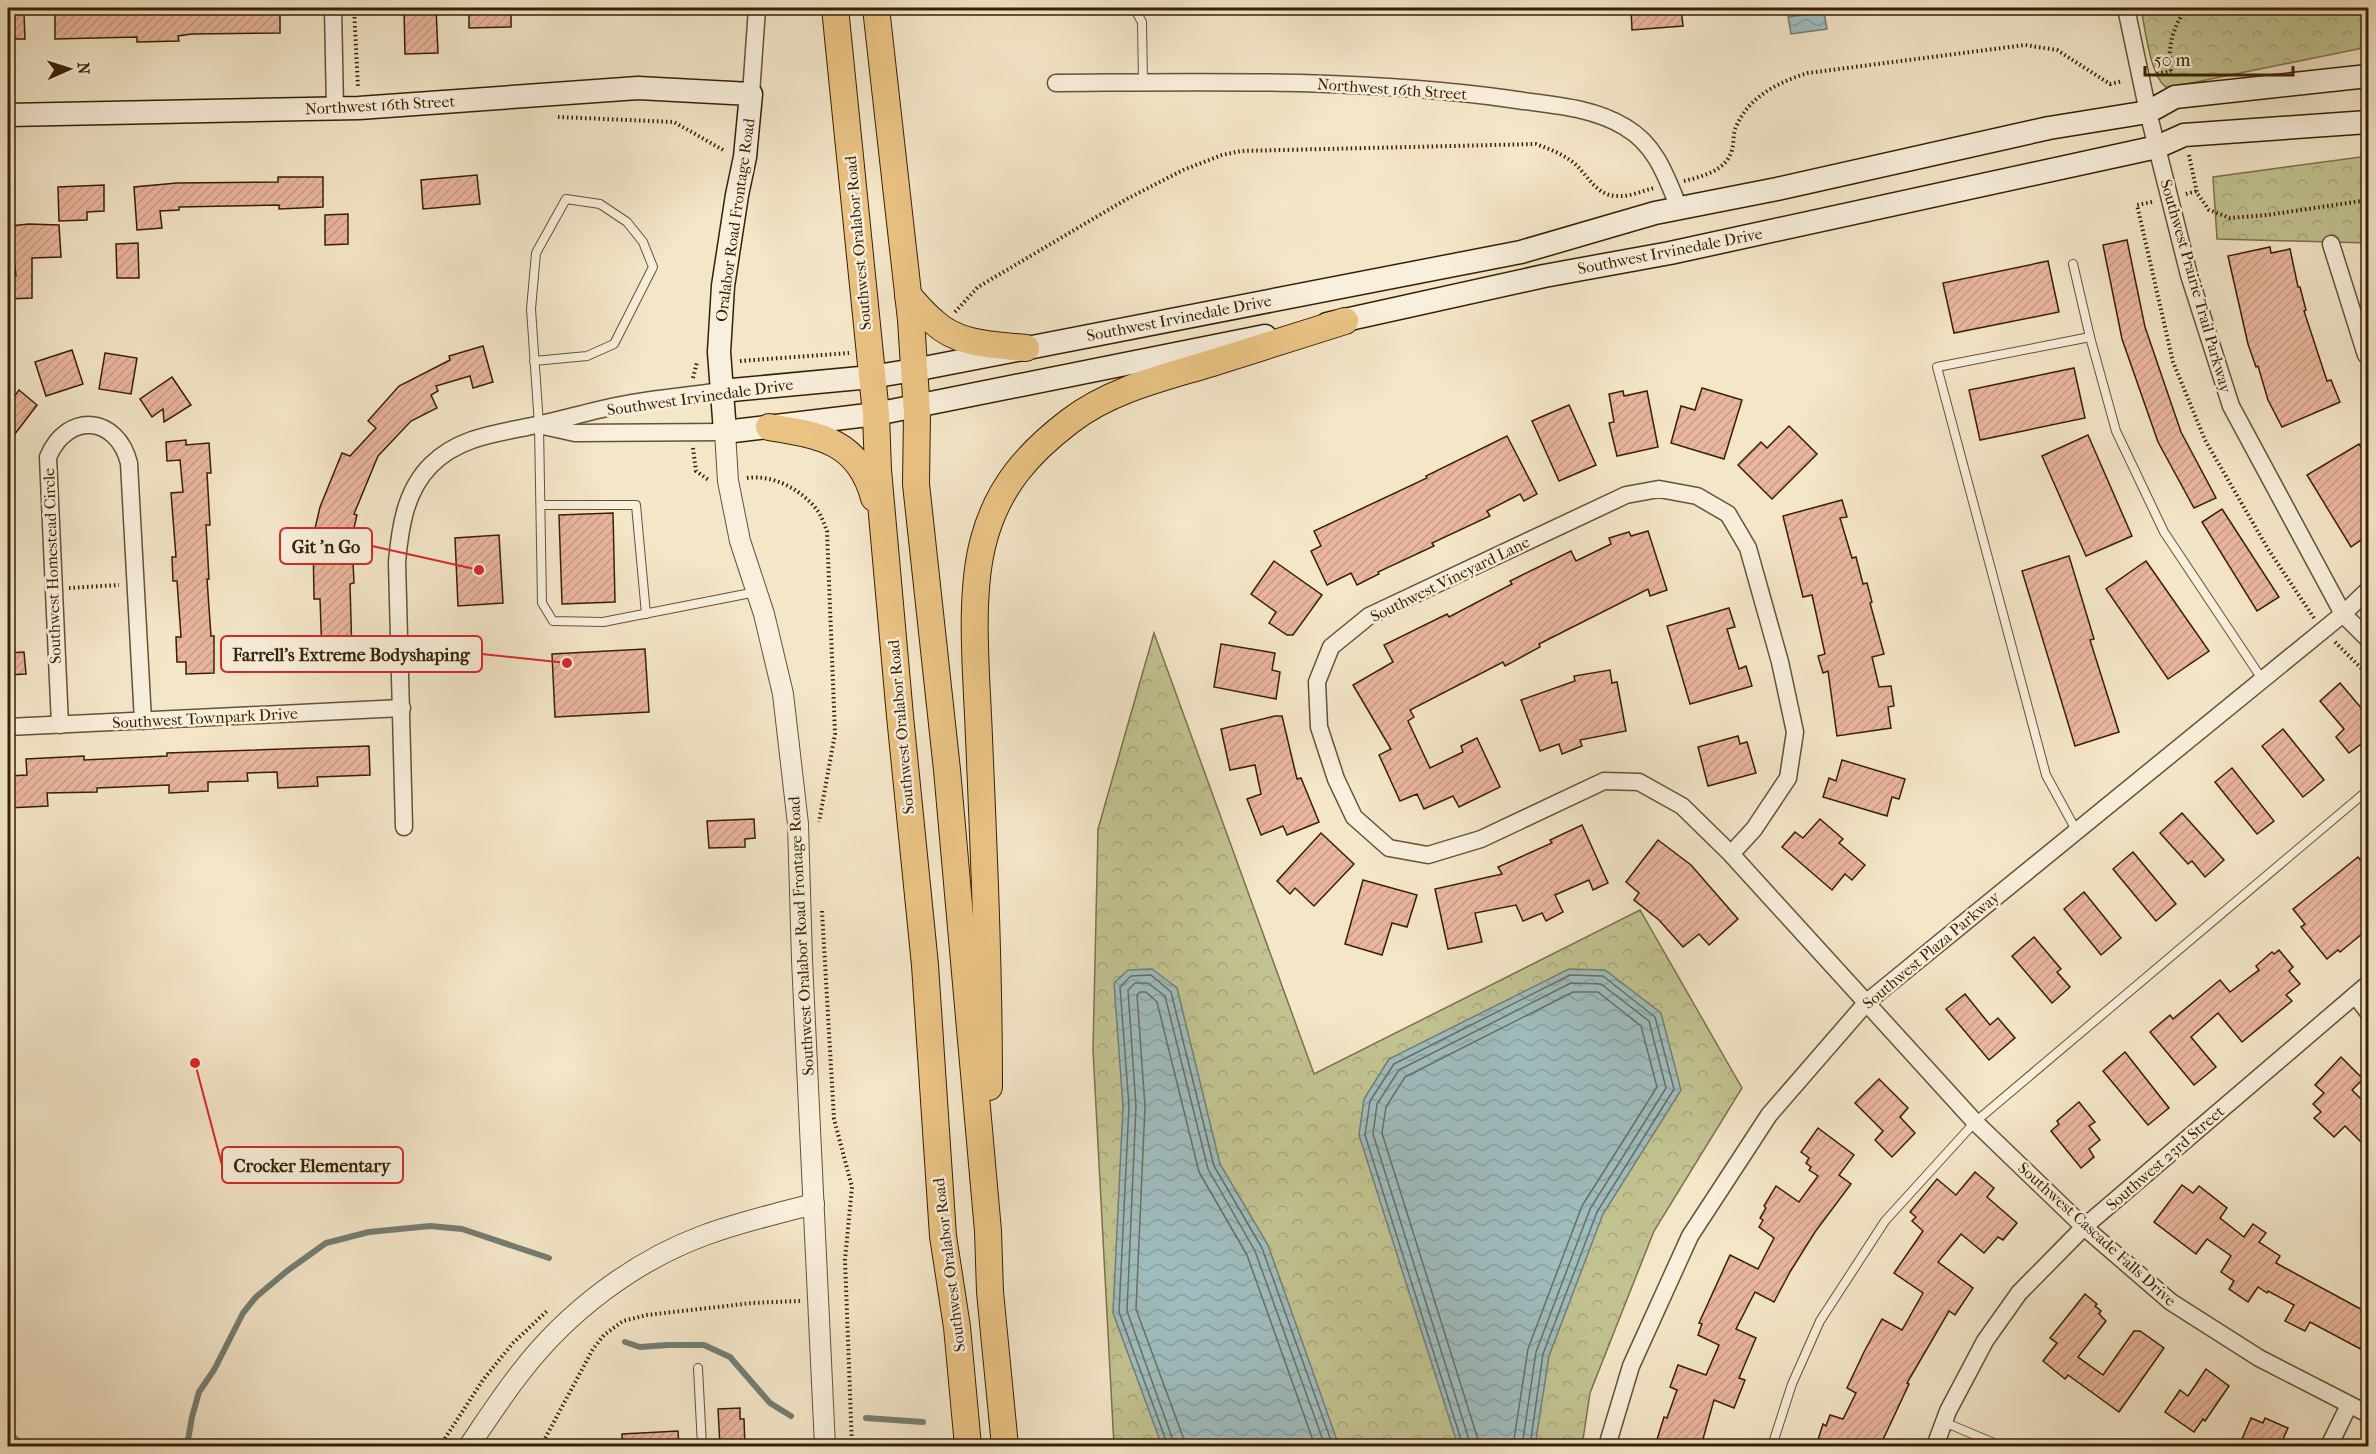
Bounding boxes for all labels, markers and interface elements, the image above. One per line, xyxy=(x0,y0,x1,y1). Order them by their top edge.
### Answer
north arrow xyxy=(39,39,99,99)
scale bar xyxy=(2145,39,2294,77)
text: 50 m xyxy=(2154,50,2191,71)
text: N xyxy=(74,62,93,76)
street label: Northwest 16th Street xyxy=(1316,74,1468,104)
street label: Northwest 16th Street xyxy=(304,92,456,118)
street label: Oralabor Road Frontage Road xyxy=(711,117,759,323)
street label: Southwest Oralabor Road xyxy=(841,155,875,331)
street label: Southwest Prairie Trail Parkway xyxy=(2156,177,2236,395)
street label: Southwest Irvinedale Drive xyxy=(1576,224,1764,278)
street label: Southwest Irvinedale Drive xyxy=(1085,291,1273,345)
street label: Southwest Irvinedale Drive xyxy=(606,375,794,419)
street label: Southwest Homestead Circle xyxy=(39,468,65,664)
callout: Git 'n Go xyxy=(280,528,372,564)
street label: Southwest Vineyard Lane xyxy=(1367,532,1533,626)
text: Git 'n Go xyxy=(292,537,360,558)
callout: Farrell's Extreme Bodyshaping xyxy=(221,636,482,672)
street label: Southwest Oralabor Road xyxy=(884,639,918,815)
text: Farrell's Extreme Bodyshaping xyxy=(231,645,471,666)
street label: Southwest Townpark Drive xyxy=(112,704,298,732)
street label: Southwest Oralabor Road Frontage Road xyxy=(784,796,818,1076)
street label: Southwest Plaza Parkway xyxy=(1859,887,2004,1013)
street label: Southwest 23rd Street xyxy=(2102,1101,2228,1214)
callout: Crocker Elementary xyxy=(222,1147,403,1183)
text: Crocker Elementary xyxy=(234,1156,392,1177)
street label: Southwest Cascade Falls Drive xyxy=(2014,1158,2180,1310)
street label: Southwest Oralabor Road xyxy=(929,1177,969,1353)

